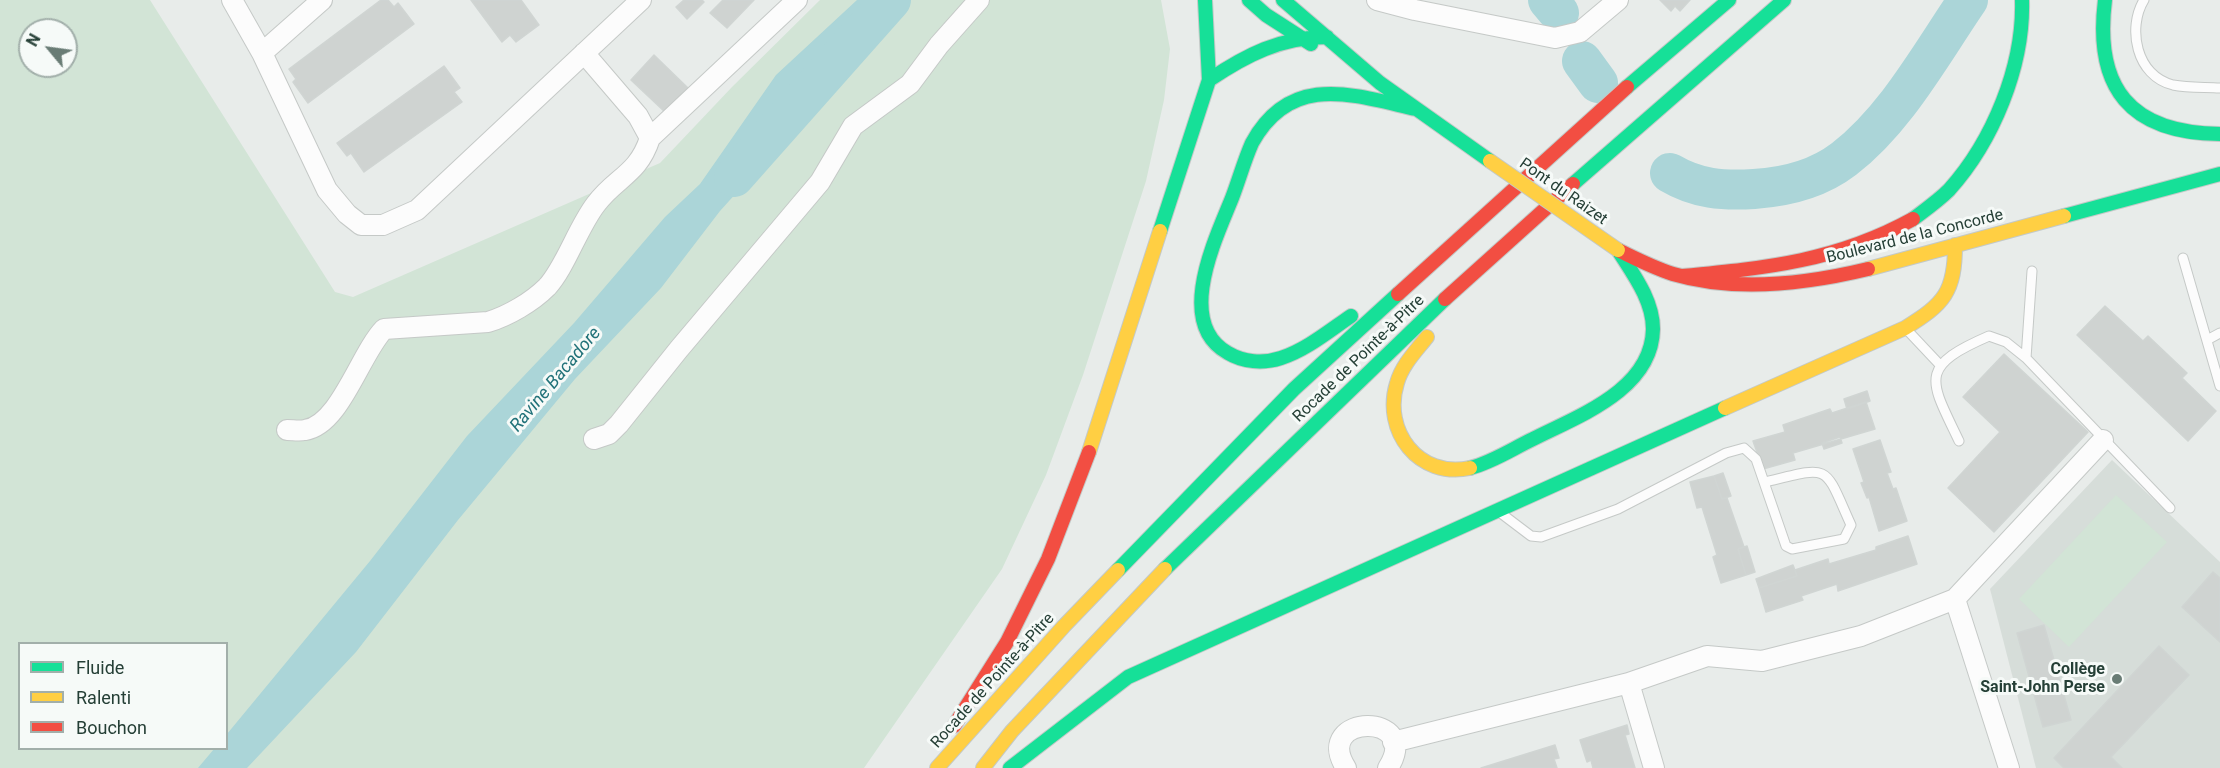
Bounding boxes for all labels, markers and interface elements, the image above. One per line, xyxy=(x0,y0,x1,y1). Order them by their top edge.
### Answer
north arrow xyxy=(18,18,78,78)
text: N xyxy=(23,30,45,50)
street label: Pont du Raizet xyxy=(1515,155,1611,229)
street label: Boulevard de la Concorde xyxy=(1825,206,2005,268)
street label: Rocade de Pointe-à-Pitre xyxy=(1289,291,1429,427)
water label: Ravine Bacadore xyxy=(506,323,606,437)
street label: Rocade de Pointe-à-Pitre xyxy=(927,610,1059,752)
legend xyxy=(18,642,228,750)
text: Fluide xyxy=(76,657,124,678)
place label: Collège Saint-John Perse xyxy=(1980,660,2105,698)
marker: Collège Saint-John Perse xyxy=(2110,672,2124,686)
text: Ralenti xyxy=(76,687,131,708)
text: Bouchon xyxy=(76,717,147,738)

